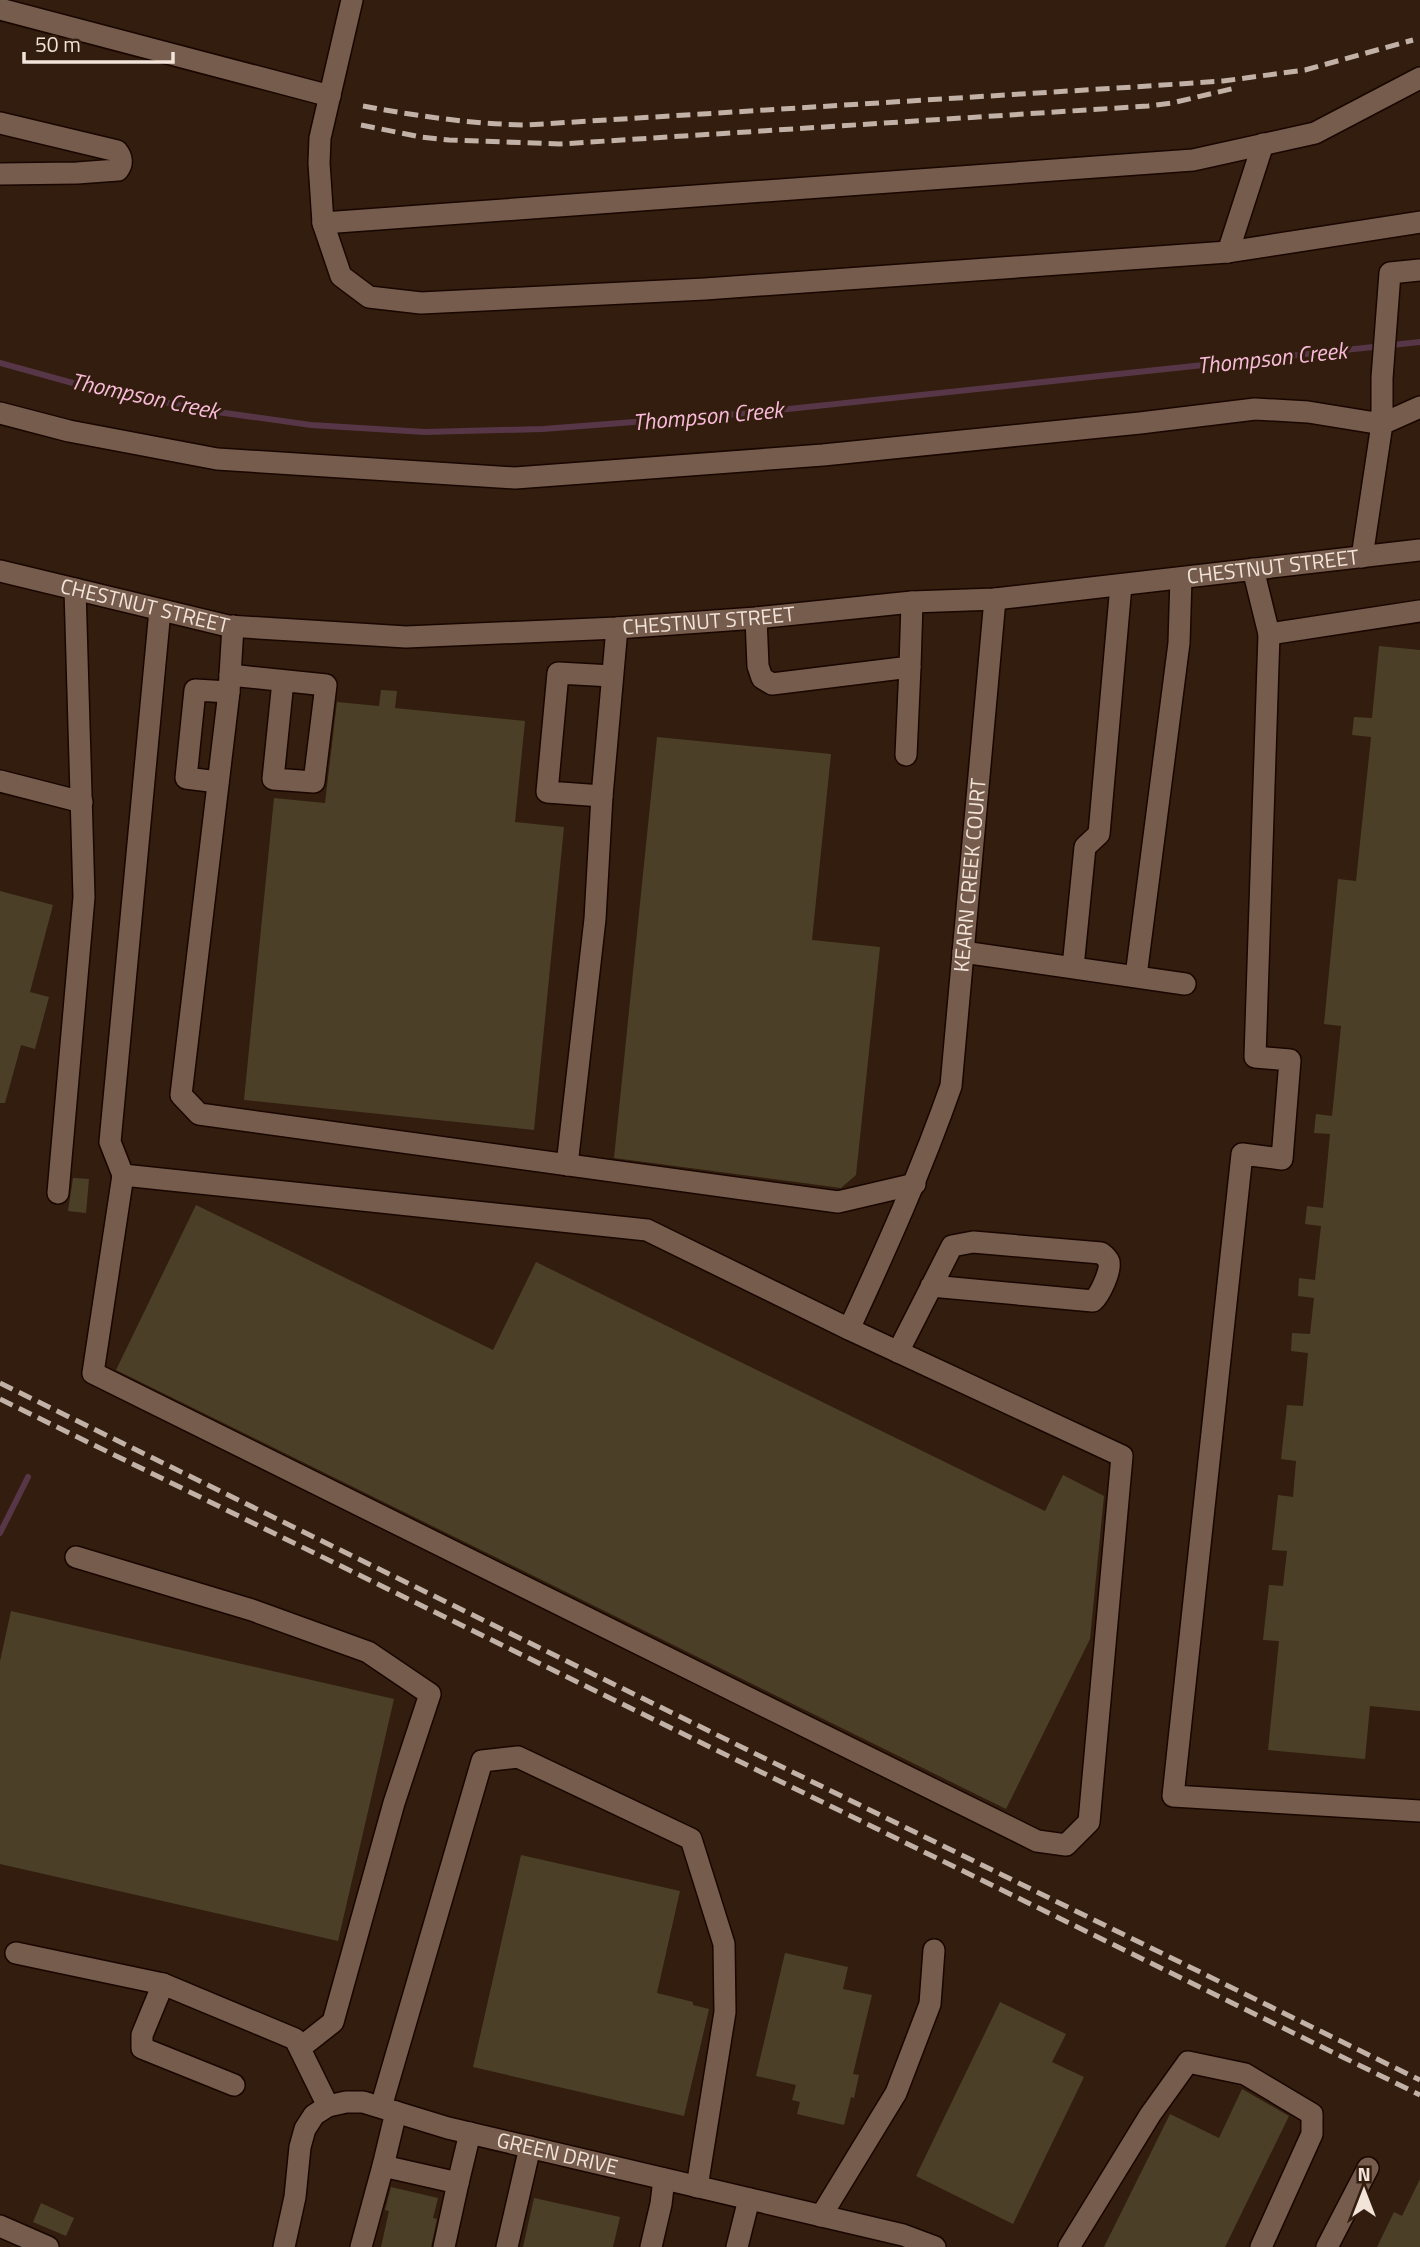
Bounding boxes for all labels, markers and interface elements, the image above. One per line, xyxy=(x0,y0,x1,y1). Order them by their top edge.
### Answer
scale bar xyxy=(24,21,173,65)
text: 50 m xyxy=(35,28,81,60)
water label: Thompson Creek xyxy=(1195,332,1351,383)
water label: Thompson Creek xyxy=(68,363,225,429)
water label: Thompson Creek xyxy=(631,391,787,440)
street label: CHESTNUT STREET xyxy=(1185,540,1360,592)
street label: CHESTNUT STREET xyxy=(57,569,233,641)
street label: CHESTNUT STREET xyxy=(621,597,796,643)
street label: KEARN CREEK COURT xyxy=(944,777,994,973)
street label: GREEN DRIVE xyxy=(494,2123,621,2182)
north arrow xyxy=(1329,2156,1399,2226)
text: N xyxy=(1357,2159,1371,2188)

